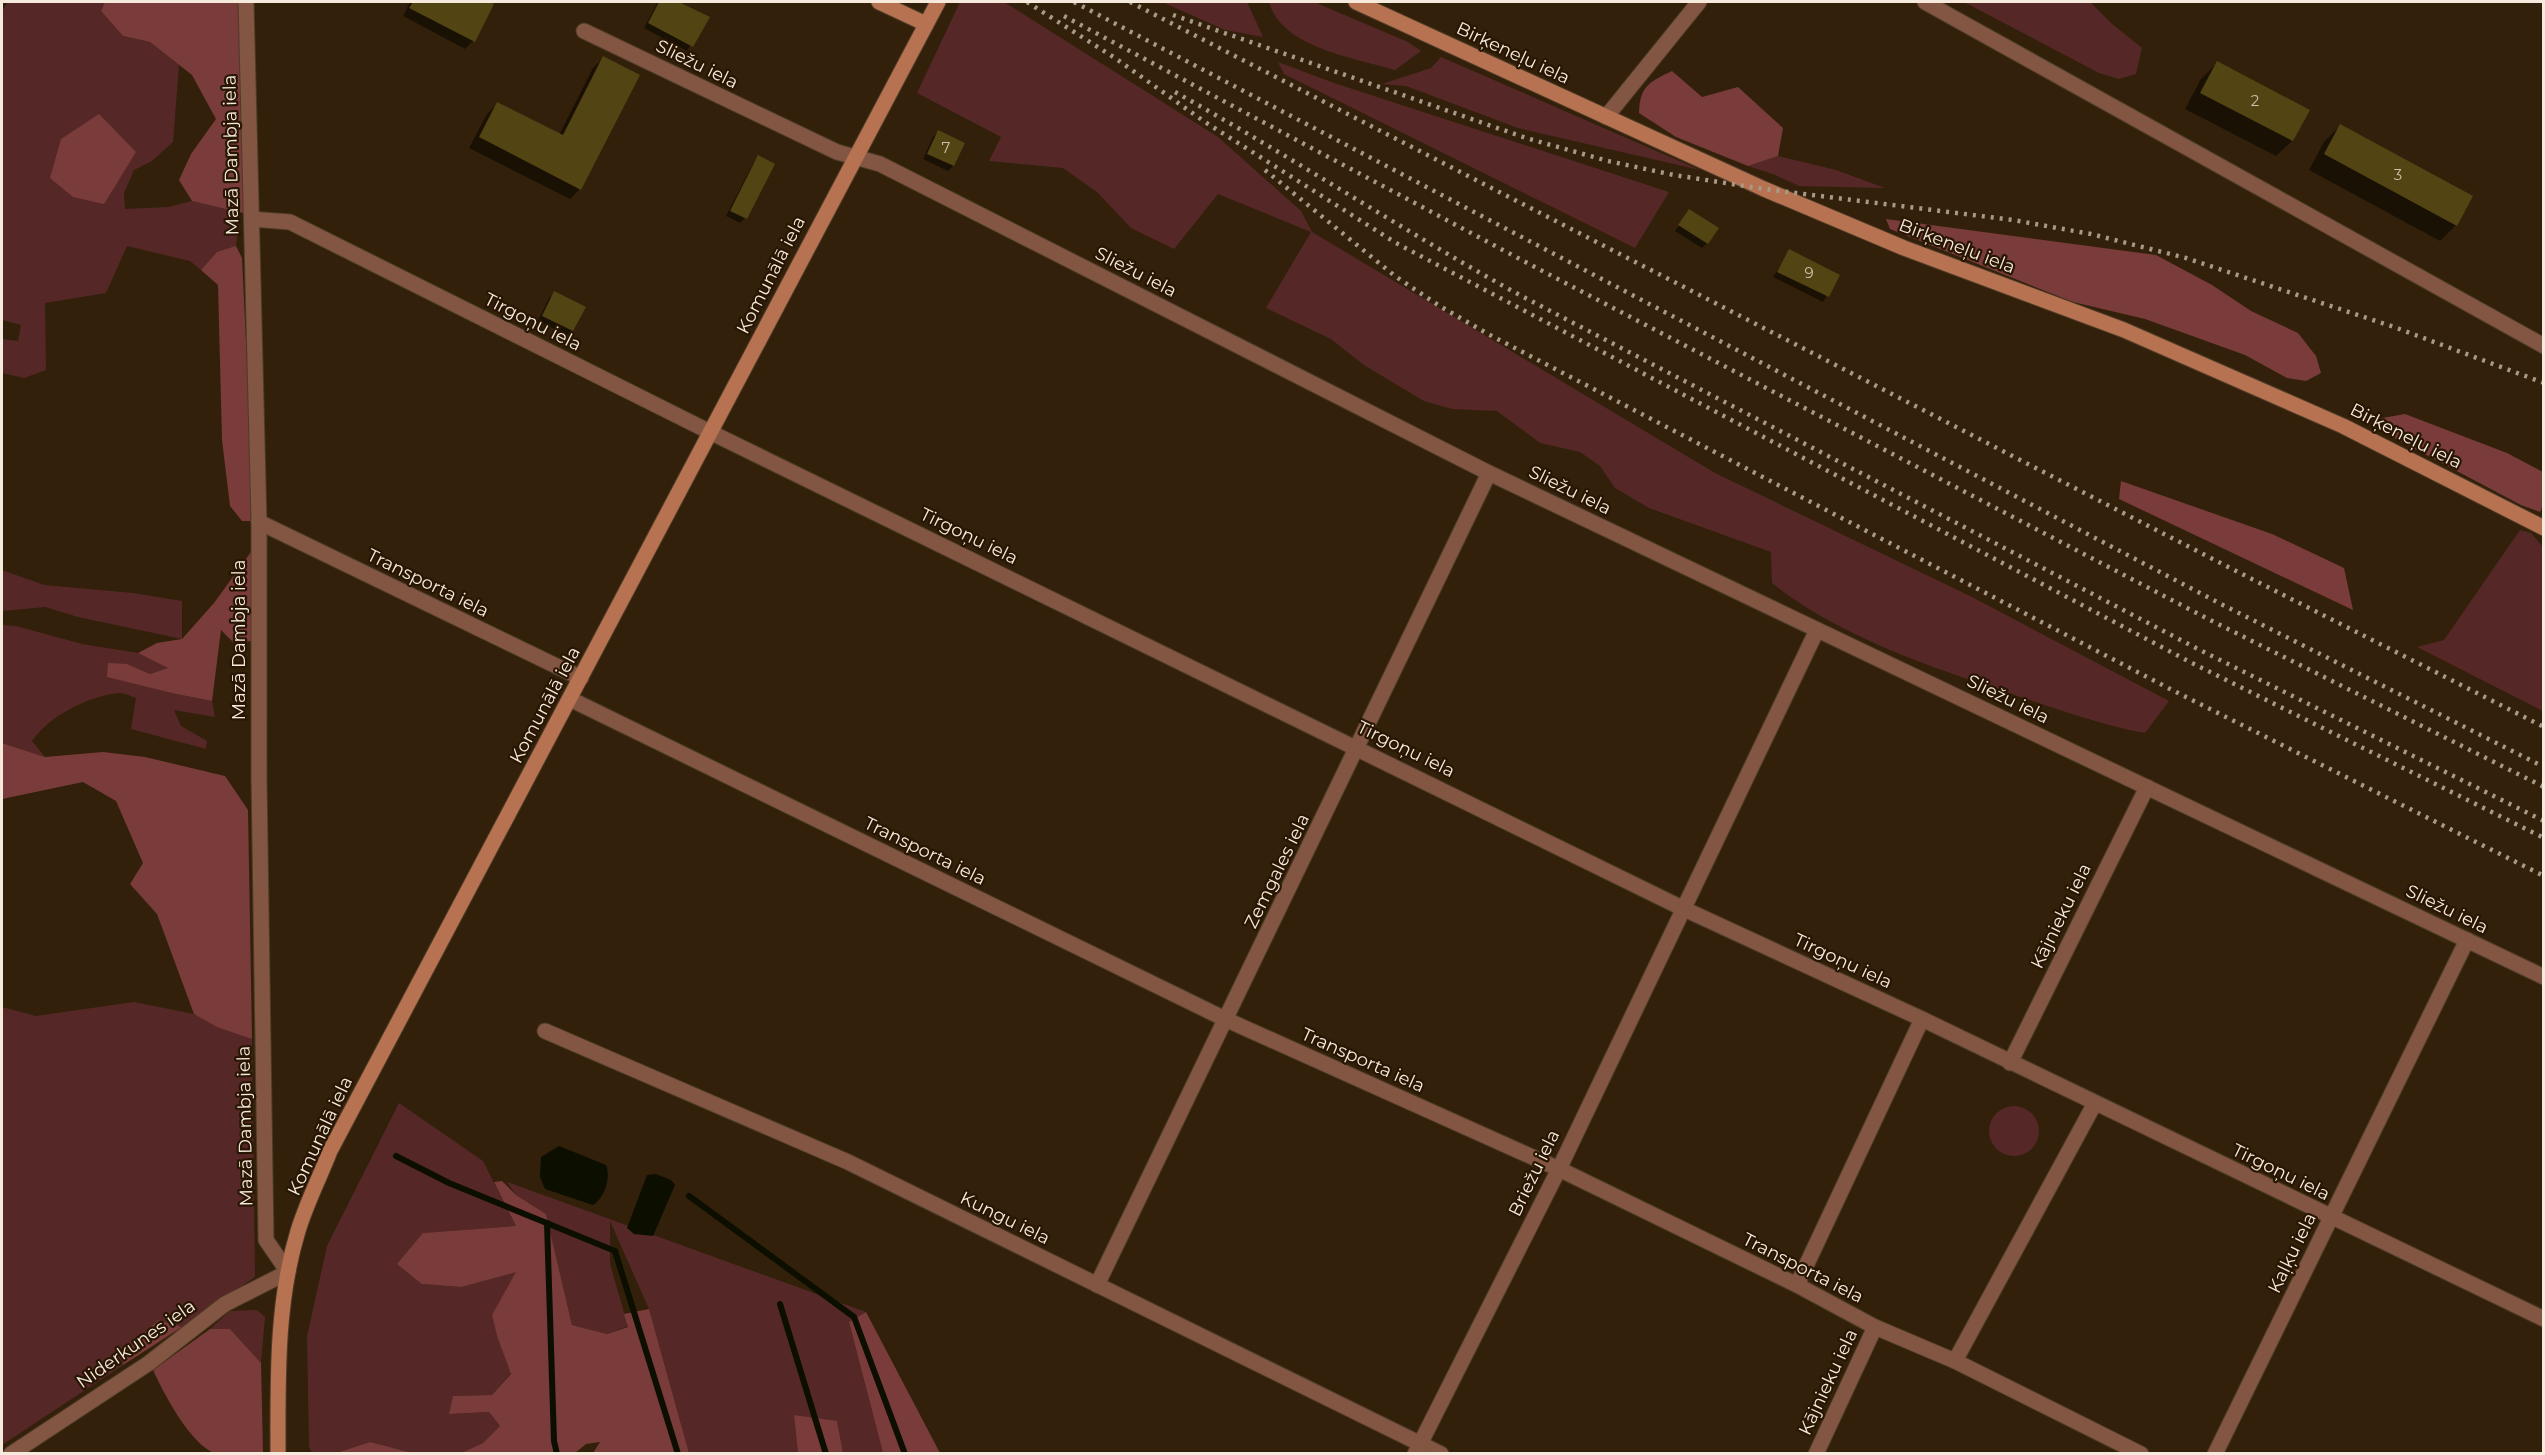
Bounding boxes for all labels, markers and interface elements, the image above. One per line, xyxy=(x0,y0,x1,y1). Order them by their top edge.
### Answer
street label: Birķeneļu iela xyxy=(1452,17,1573,90)
street label: Sliežu iela xyxy=(652,35,742,93)
street label: Mazā Dambja iela xyxy=(219,75,243,235)
house number: 2 xyxy=(2251,91,2259,110)
house number: 7 xyxy=(942,138,951,157)
house number: 3 xyxy=(2394,165,2402,184)
street label: Komunālā iela xyxy=(732,213,810,337)
street label: Birķeneļu iela xyxy=(1895,214,2018,279)
street label: Sliežu iela xyxy=(1091,242,1181,302)
house number: 9 xyxy=(1804,263,1814,282)
street label: Tirgoņu iela xyxy=(480,288,585,357)
street label: Birķeneļu iela xyxy=(2346,398,2466,475)
street label: Sliežu iela xyxy=(1525,461,1615,519)
street label: Tirgoņu iela xyxy=(916,503,1021,570)
street label: Transporta iela xyxy=(364,544,492,622)
street label: Mazā Dambja iela xyxy=(228,560,250,720)
street label: Komunālā iela xyxy=(505,643,585,767)
street label: Sliežu iela xyxy=(1963,670,2053,728)
street label: Tirgoņu iela xyxy=(1353,716,1458,783)
street label: Zemgales iela xyxy=(1240,810,1314,932)
street label: Transporta iela xyxy=(861,812,989,890)
street label: Kājnieku iela xyxy=(2026,860,2096,972)
street label: Sliežu iela xyxy=(2402,880,2492,938)
street label: Tirgoņu iela xyxy=(1790,929,1896,994)
street label: Transporta iela xyxy=(1298,1023,1428,1097)
street label: Mazā Dambja iela xyxy=(233,1046,257,1206)
street label: Komunālā iela xyxy=(283,1073,357,1199)
street label: Briežu iela xyxy=(1504,1126,1564,1220)
street label: Tirgoņu iela xyxy=(2228,1139,2333,1206)
street label: Kungu iela xyxy=(957,1187,1053,1249)
street label: Kaļķu iela xyxy=(2263,1209,2322,1297)
street label: Transporta iela xyxy=(1739,1228,1867,1308)
street label: Niderkunes iela xyxy=(72,1295,200,1393)
street label: Kājnieku iela xyxy=(1794,1325,1862,1439)

